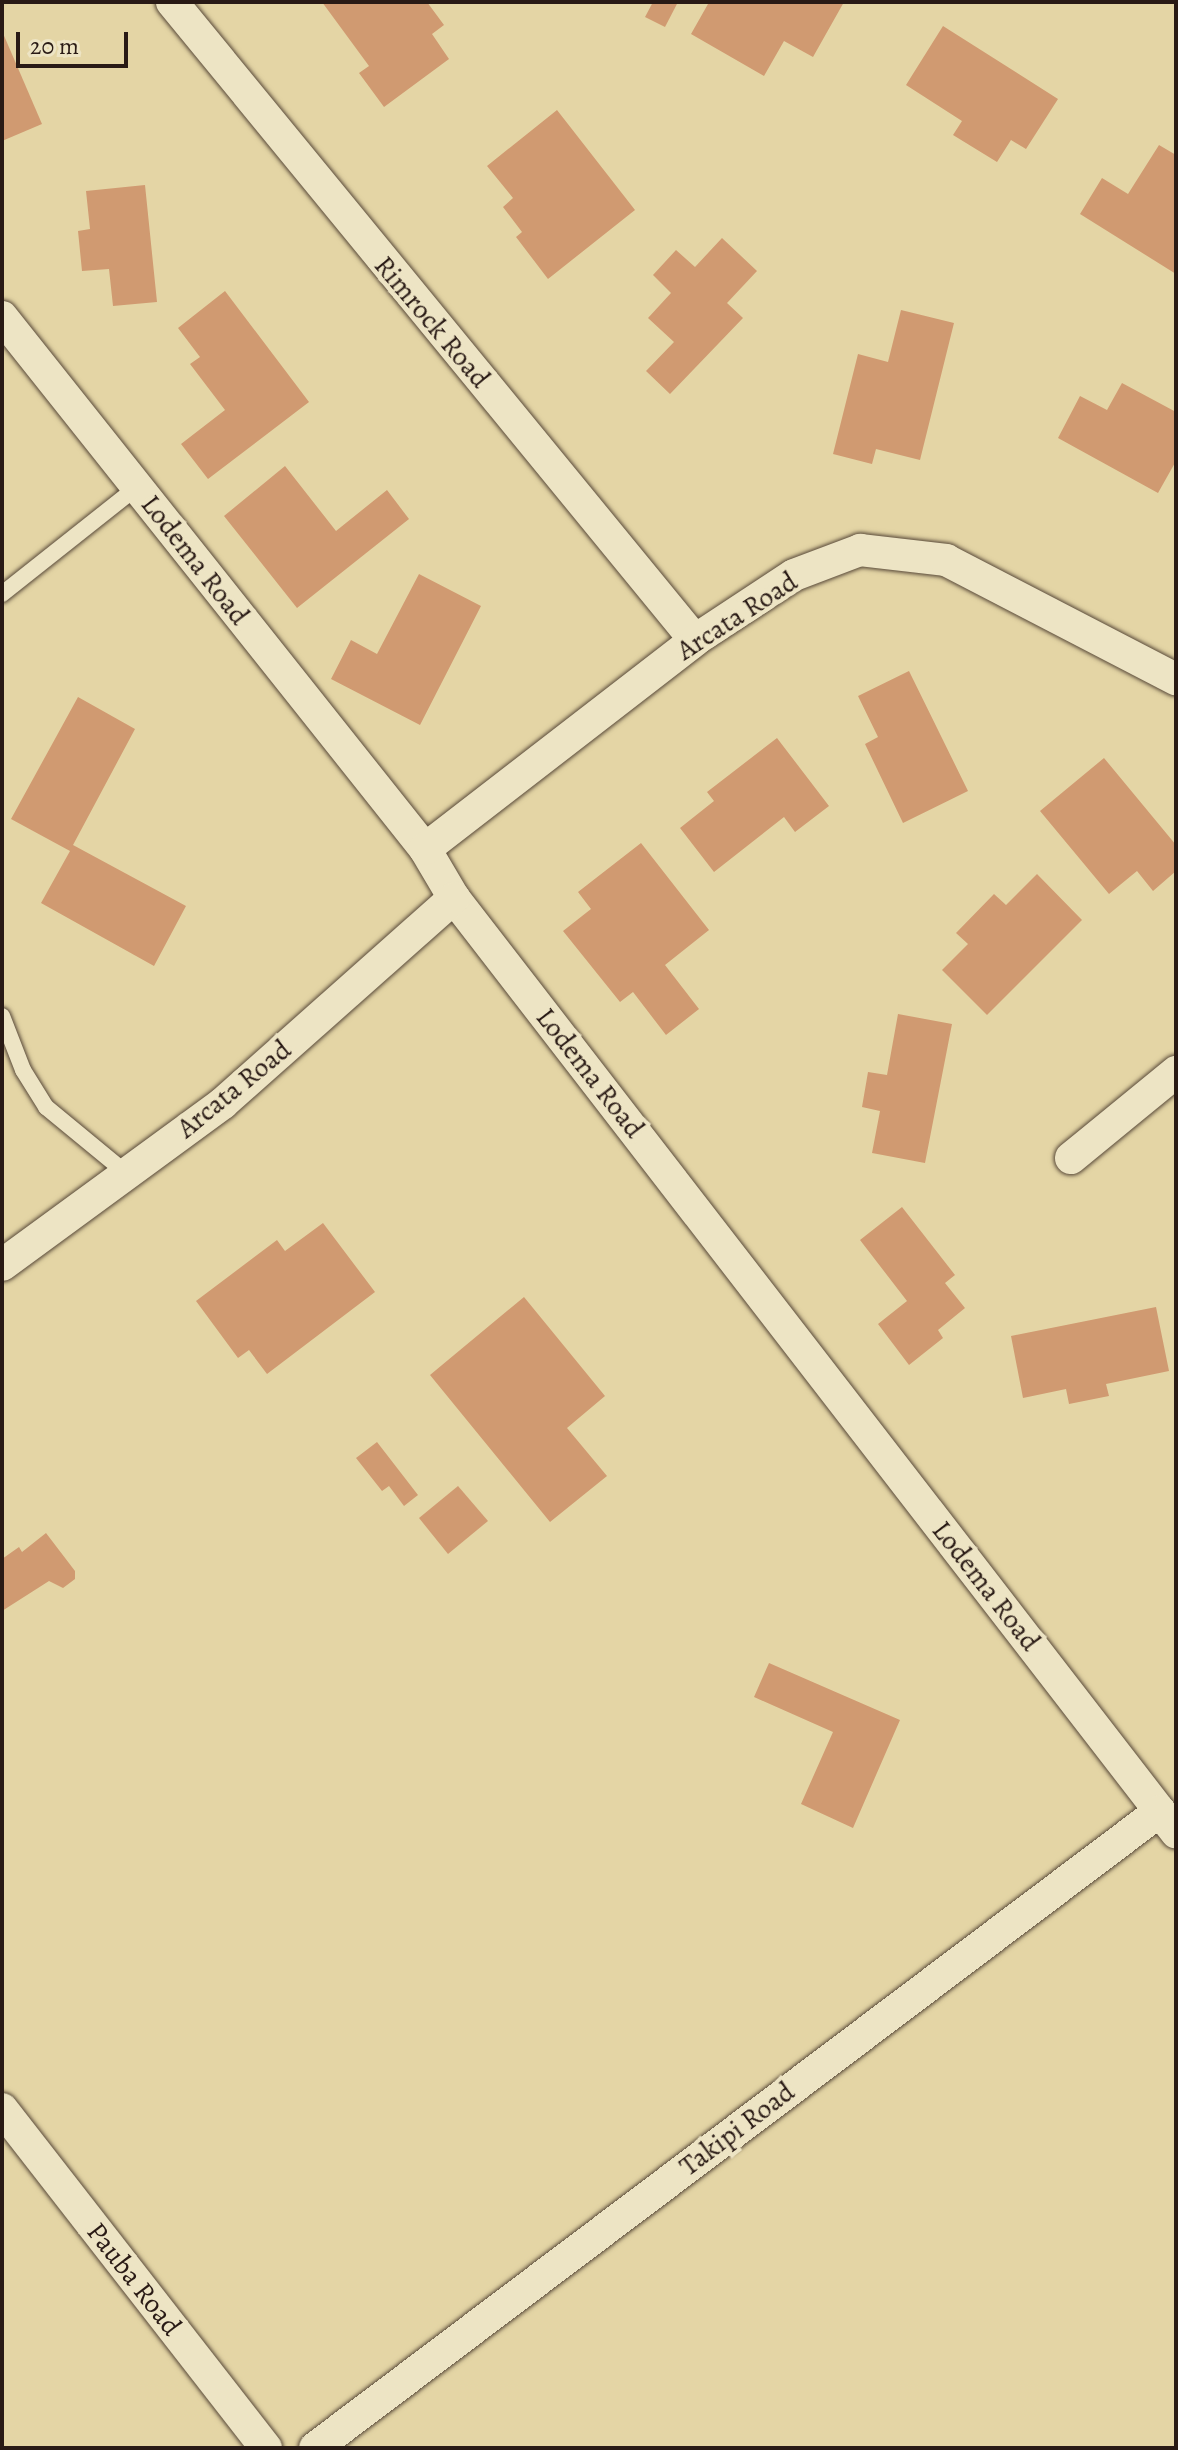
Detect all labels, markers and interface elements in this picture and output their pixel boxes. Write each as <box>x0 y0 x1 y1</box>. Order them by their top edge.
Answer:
scale bar <box>20 16 132 66</box>
text: 20 m <box>30 30 79 62</box>
street label: Rimrock Road <box>367 249 497 395</box>
street label: Lodema Road <box>134 488 256 632</box>
street label: Arcata Road <box>670 565 804 667</box>
street label: Lodema Road <box>529 1001 651 1145</box>
street label: Arcata Road <box>170 1033 298 1145</box>
street label: Lodema Road <box>925 1514 1047 1658</box>
street label: Takipi Road <box>673 2075 801 2183</box>
street label: Pauba Road <box>79 2216 189 2342</box>

